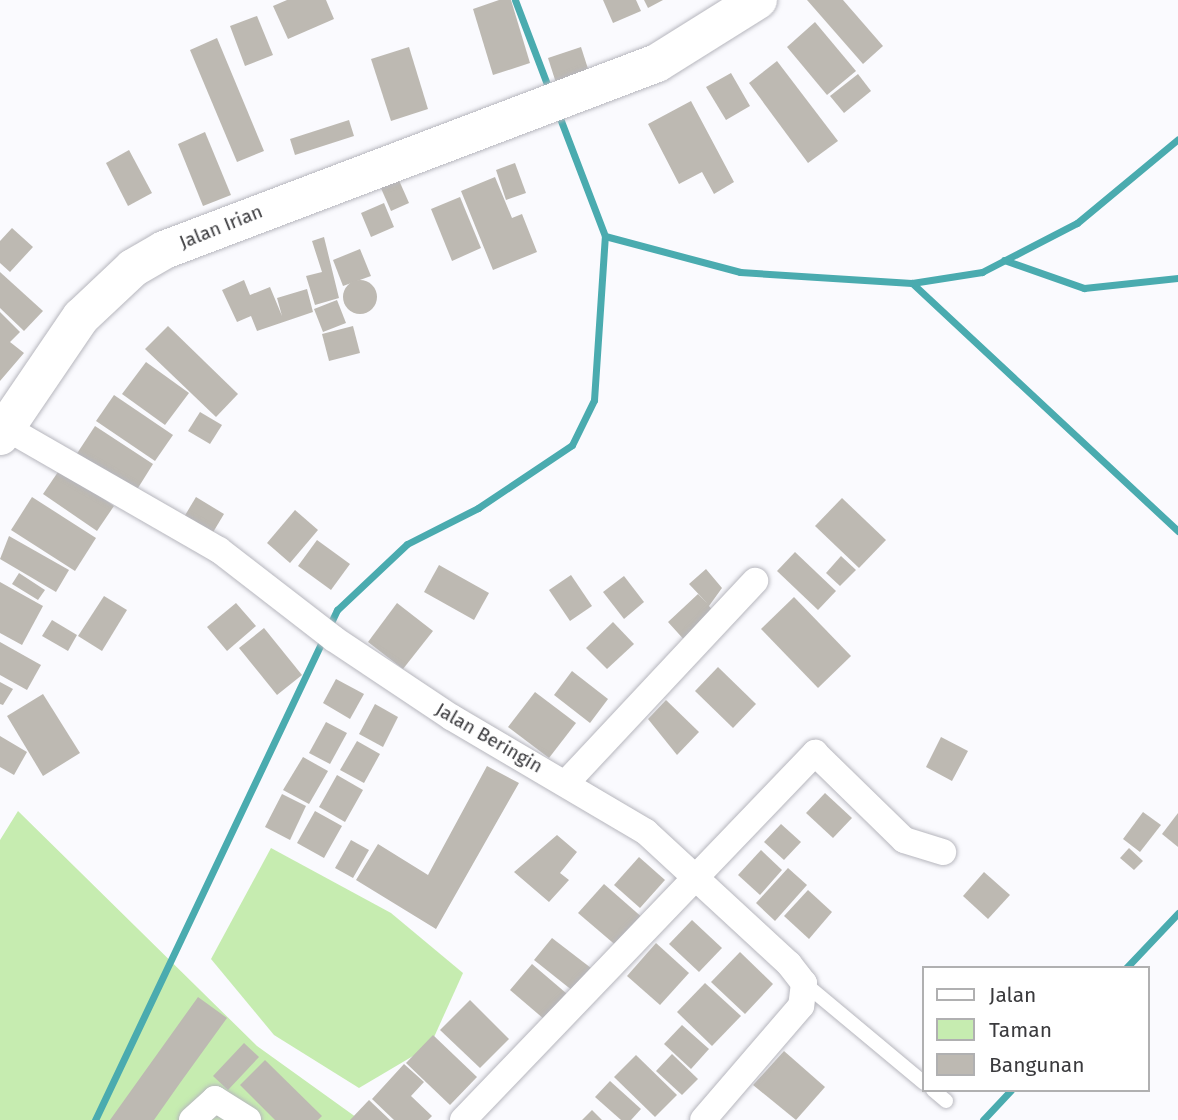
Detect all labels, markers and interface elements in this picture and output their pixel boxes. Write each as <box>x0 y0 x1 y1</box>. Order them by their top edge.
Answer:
street label: Jalan Irian <box>176 200 266 254</box>
street label: Jalan Beringin <box>431 698 547 778</box>
legend <box>922 966 1150 1092</box>
text: Jalan <box>989 982 1036 1008</box>
text: Taman <box>989 1017 1052 1043</box>
text: Bangunan <box>989 1052 1084 1078</box>

